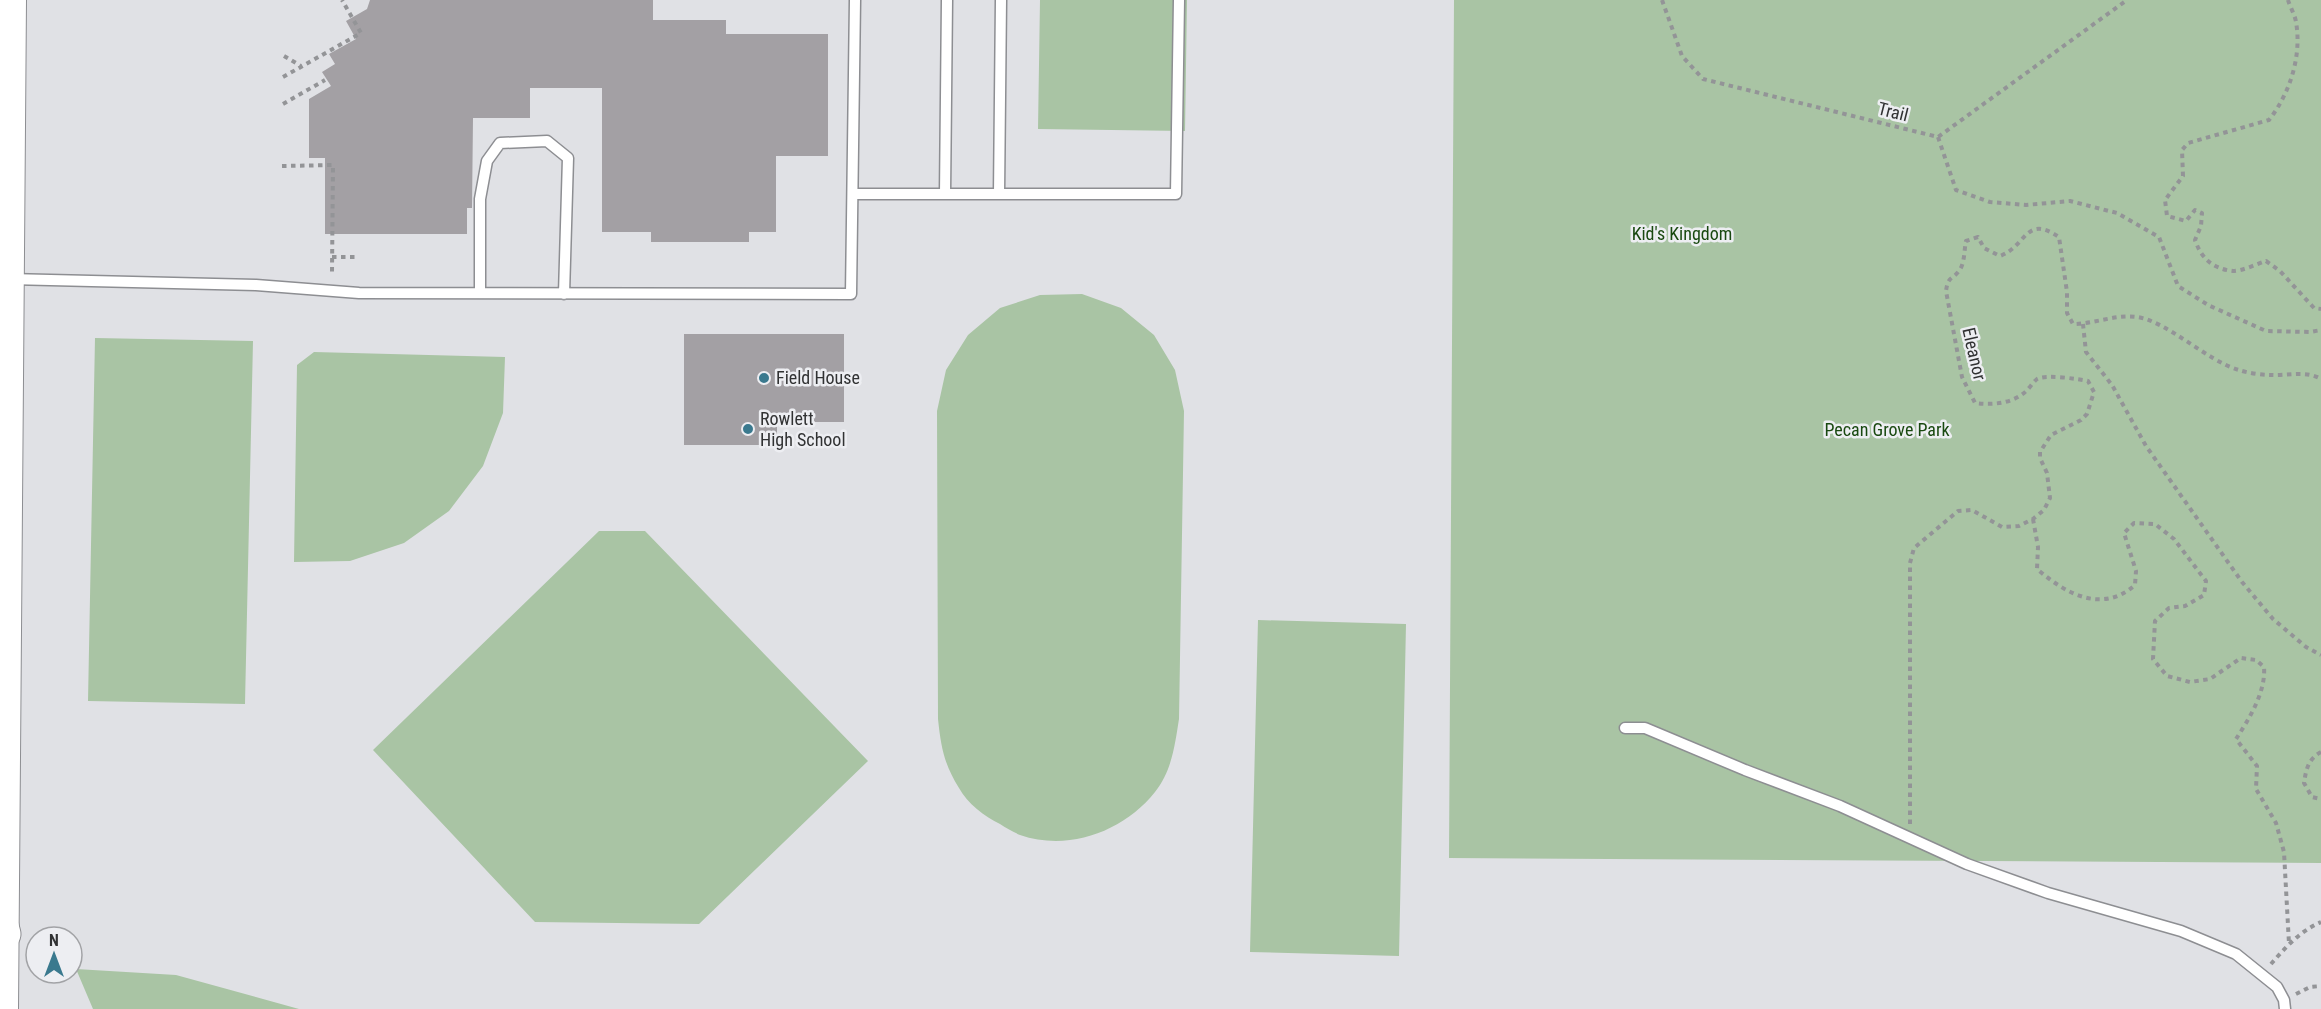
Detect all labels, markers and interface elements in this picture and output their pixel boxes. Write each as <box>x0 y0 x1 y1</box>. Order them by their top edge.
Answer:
street label: Trail <box>1876 98 1911 125</box>
park label: Kid's Kingdom <box>1632 223 1732 244</box>
street label: Eleanor <box>1958 326 1991 383</box>
place label: Field House <box>776 367 860 388</box>
marker: Field House <box>757 371 771 385</box>
place label: Rowlett High School <box>760 408 846 450</box>
park label: Pecan Grove Park <box>1824 419 1950 440</box>
marker: Rowlett High School <box>741 422 755 436</box>
north arrow <box>24 925 84 985</box>
text: N <box>49 931 59 950</box>

